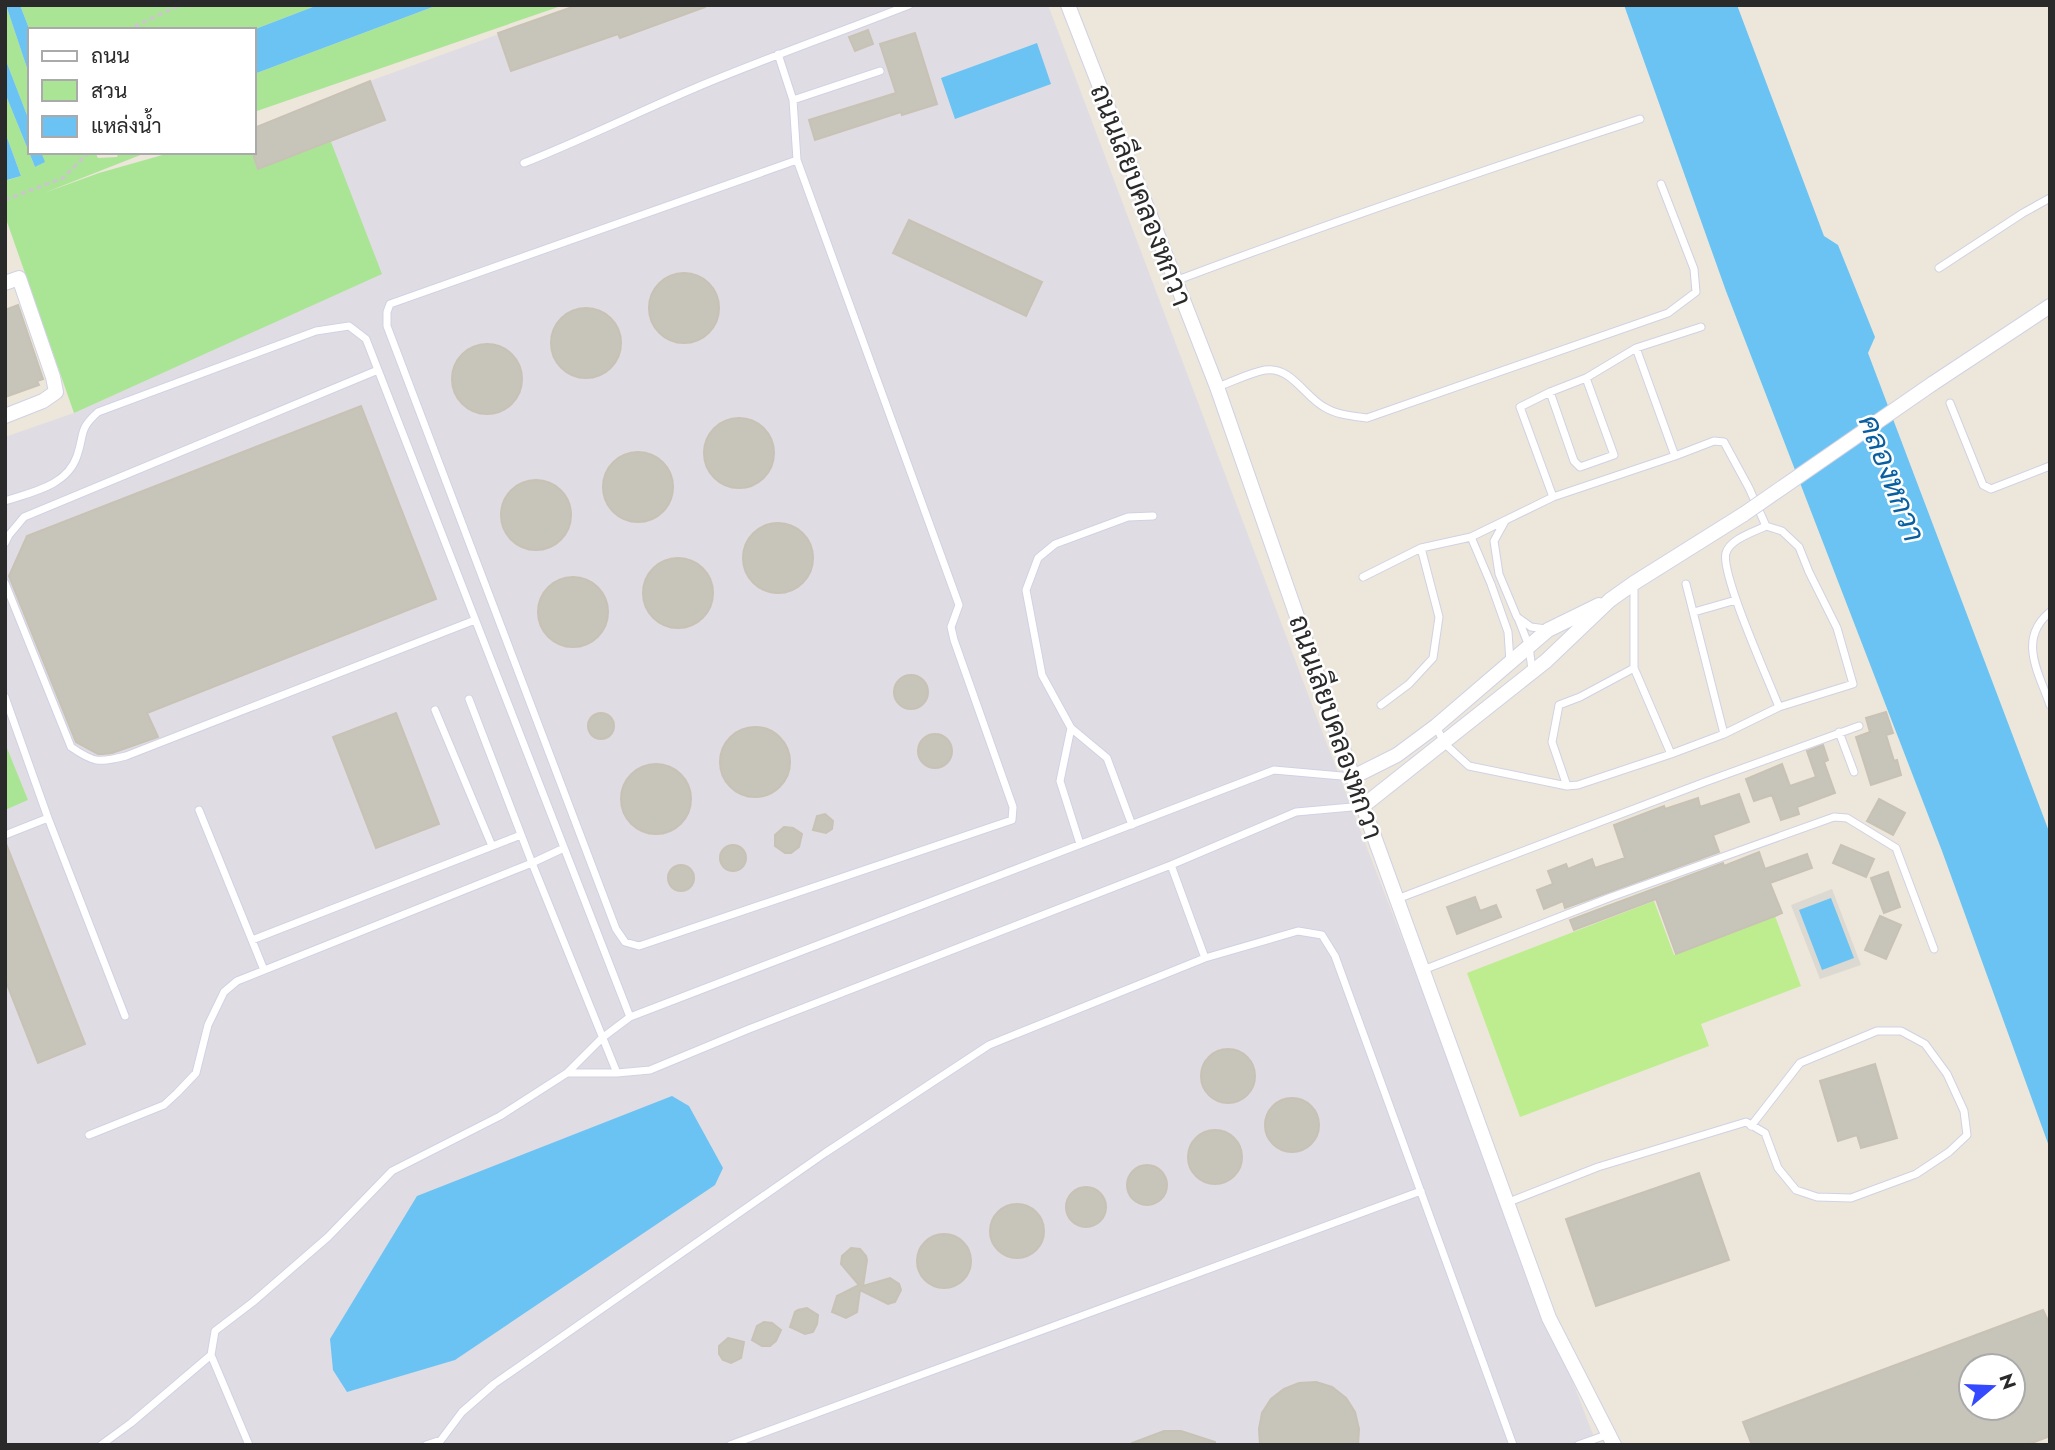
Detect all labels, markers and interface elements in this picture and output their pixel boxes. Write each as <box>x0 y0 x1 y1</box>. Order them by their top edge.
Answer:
legend <box>28 28 256 154</box>
text: ถนน <box>91 41 130 71</box>
text: สวน <box>91 76 127 106</box>
street label: ถนนเลียบคลองหกวา <box>1080 78 1202 312</box>
text: แหล่งน้ำ <box>91 108 162 141</box>
water label: คลองหกวา <box>1848 408 1936 548</box>
street label: ถนนเลียบคลองหกวา <box>1278 609 1394 845</box>
north arrow <box>1957 1352 2027 1422</box>
text: N <box>1992 1370 2023 1393</box>

